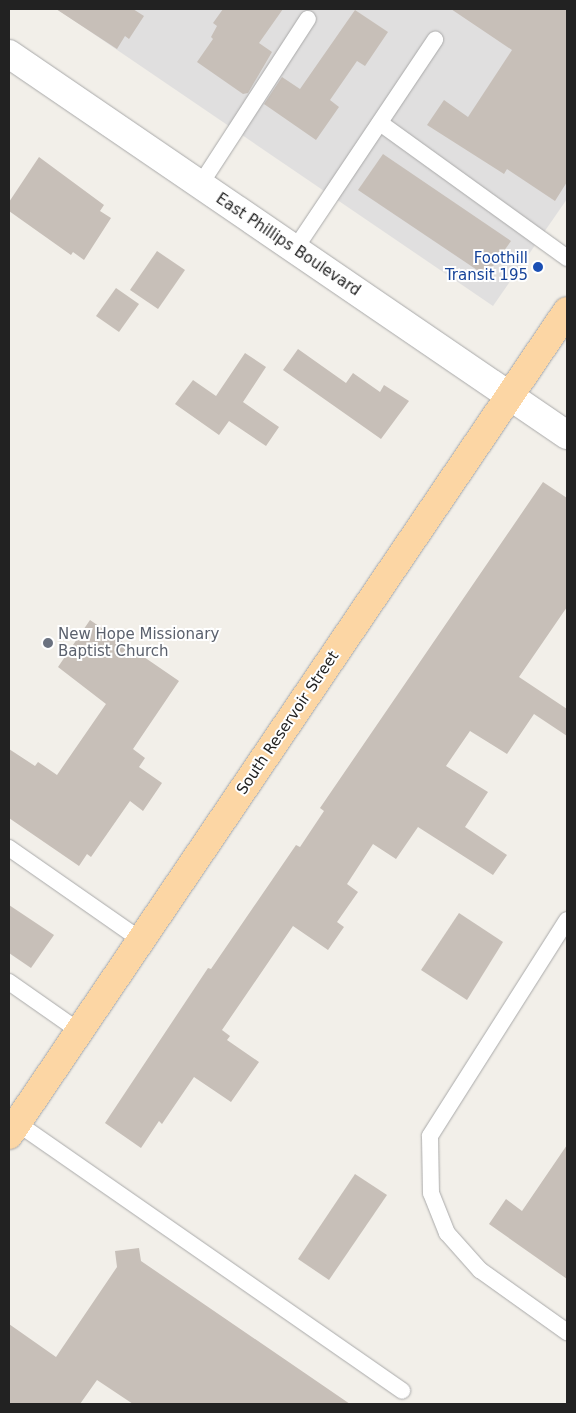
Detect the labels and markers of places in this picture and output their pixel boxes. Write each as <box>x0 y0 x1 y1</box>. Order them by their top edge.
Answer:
place label: Foothill Transit 195 <box>445 249 528 284</box>
marker: Foothill Transit 195 <box>532 261 544 273</box>
place label: New Hope Missionary Baptist Church <box>58 625 219 660</box>
marker: New Hope Missionary Baptist Church <box>42 637 54 649</box>

